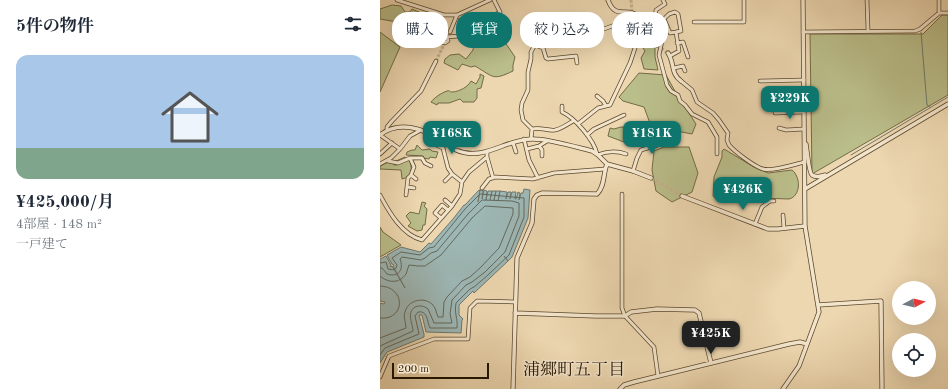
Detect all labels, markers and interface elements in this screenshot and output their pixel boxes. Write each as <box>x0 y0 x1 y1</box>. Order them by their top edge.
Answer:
chip: 購入 <box>392 12 448 48</box>
chip: 賃貸 <box>456 12 512 48</box>
chip: 絞り込み <box>520 12 604 48</box>
chip: 新着 <box>612 12 668 48</box>
icon: filters <box>342 13 364 35</box>
text: 5件の物件 <box>16 18 94 35</box>
icon: home <box>154 81 226 153</box>
pin: ¥229K <box>762 86 818 120</box>
text: ¥229K <box>770 92 810 105</box>
pin: ¥168K <box>424 121 480 155</box>
pin: ¥181K <box>624 121 680 155</box>
text: ¥168K <box>432 127 472 140</box>
text: ¥181K <box>632 127 672 140</box>
pin: ¥426K <box>715 177 771 211</box>
text: ¥426K <box>723 183 763 196</box>
text: ¥425,000/月 <box>16 194 114 211</box>
text: 4部屋 · 148 m² <box>16 218 102 231</box>
text: 一戸建て <box>16 238 68 251</box>
north arrow <box>892 281 936 325</box>
map controls <box>892 281 936 377</box>
pin: ¥425K <box>683 321 739 355</box>
text: ¥425K <box>691 327 731 340</box>
button: locate <box>892 333 936 377</box>
district label: 浦郷町五丁目 <box>523 360 625 379</box>
scale bar <box>392 361 489 380</box>
text: 200 m <box>398 364 429 375</box>

